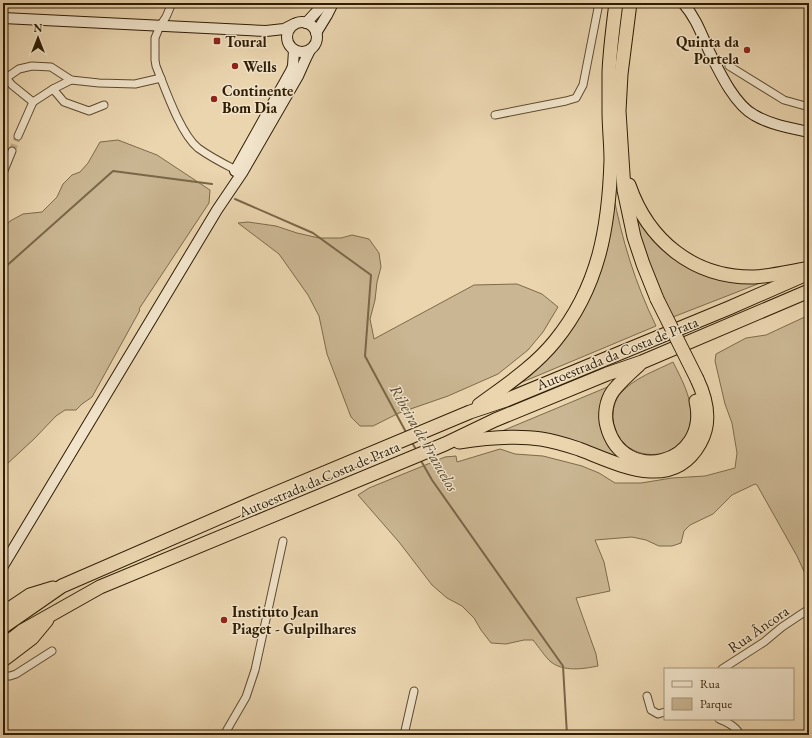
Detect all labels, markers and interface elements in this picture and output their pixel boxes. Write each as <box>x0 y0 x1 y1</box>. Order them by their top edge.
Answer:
north arrow <box>18 18 58 58</box>
text: N <box>34 21 43 35</box>
place label: Toural <box>225 32 268 51</box>
place label: Quinta da Portela <box>676 32 739 68</box>
marker: Toural <box>212 36 222 46</box>
marker: Quinta da Portela <box>742 45 752 55</box>
place label: Wells <box>243 57 277 76</box>
marker: Wells <box>230 61 240 71</box>
place label: Continente Bom Dia <box>222 81 293 117</box>
marker: Continente Bom Dia <box>209 94 219 104</box>
street label: Autoestrada da Costa de Prata <box>532 312 701 395</box>
water label: Ribeira de Francelos <box>385 381 463 496</box>
street label: Autoestrada da Costa de Prata <box>235 436 402 522</box>
street label: Rua Âncora <box>724 601 792 657</box>
place label: Instituto Jean Piaget - Gulpilhares <box>232 602 356 638</box>
marker: Instituto Jean Piaget - Gulpilhares <box>219 615 229 625</box>
legend <box>664 668 794 720</box>
text: Rua <box>700 676 720 692</box>
text: Parque <box>700 696 732 712</box>

